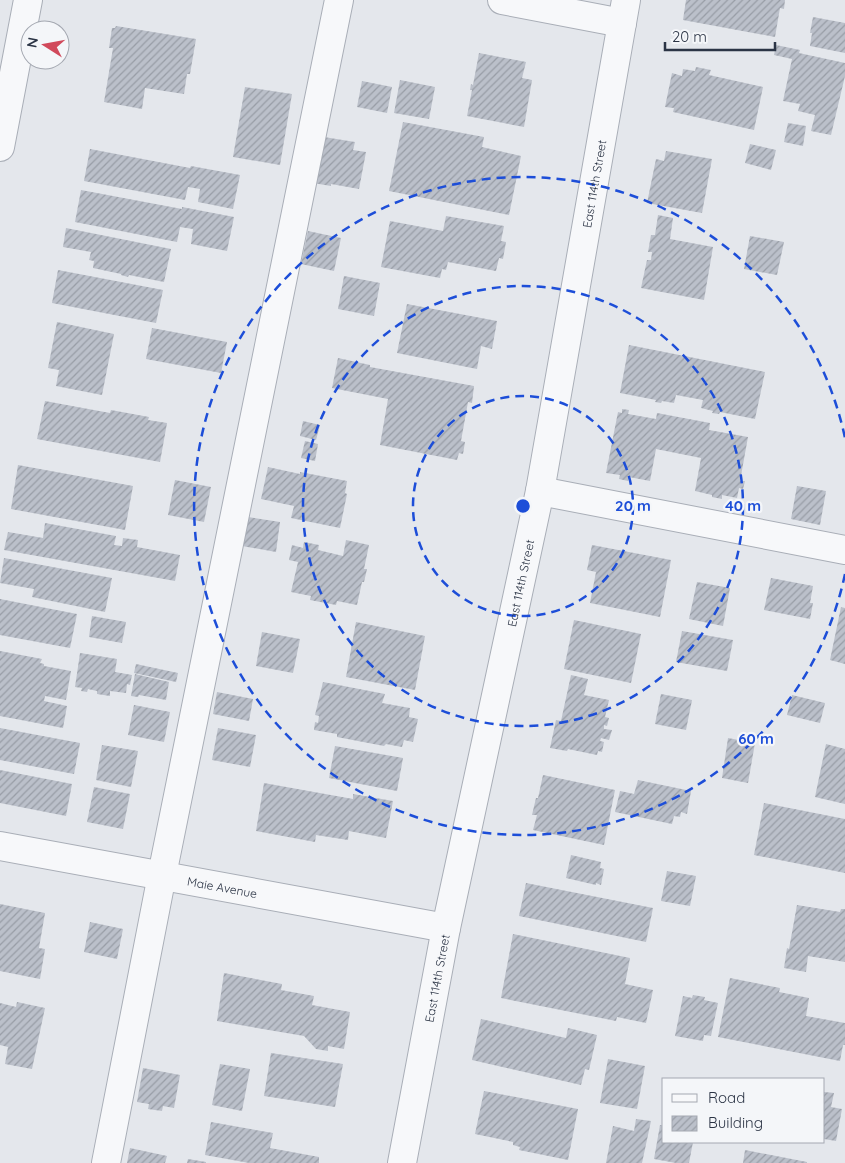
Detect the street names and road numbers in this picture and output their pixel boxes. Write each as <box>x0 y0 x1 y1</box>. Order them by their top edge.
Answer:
street label: East 114th Street <box>579 139 609 229</box>
street label: East 114th Street <box>504 538 537 628</box>
street label: Maie Avenue <box>186 873 259 901</box>
street label: East 114th Street <box>421 933 452 1023</box>

